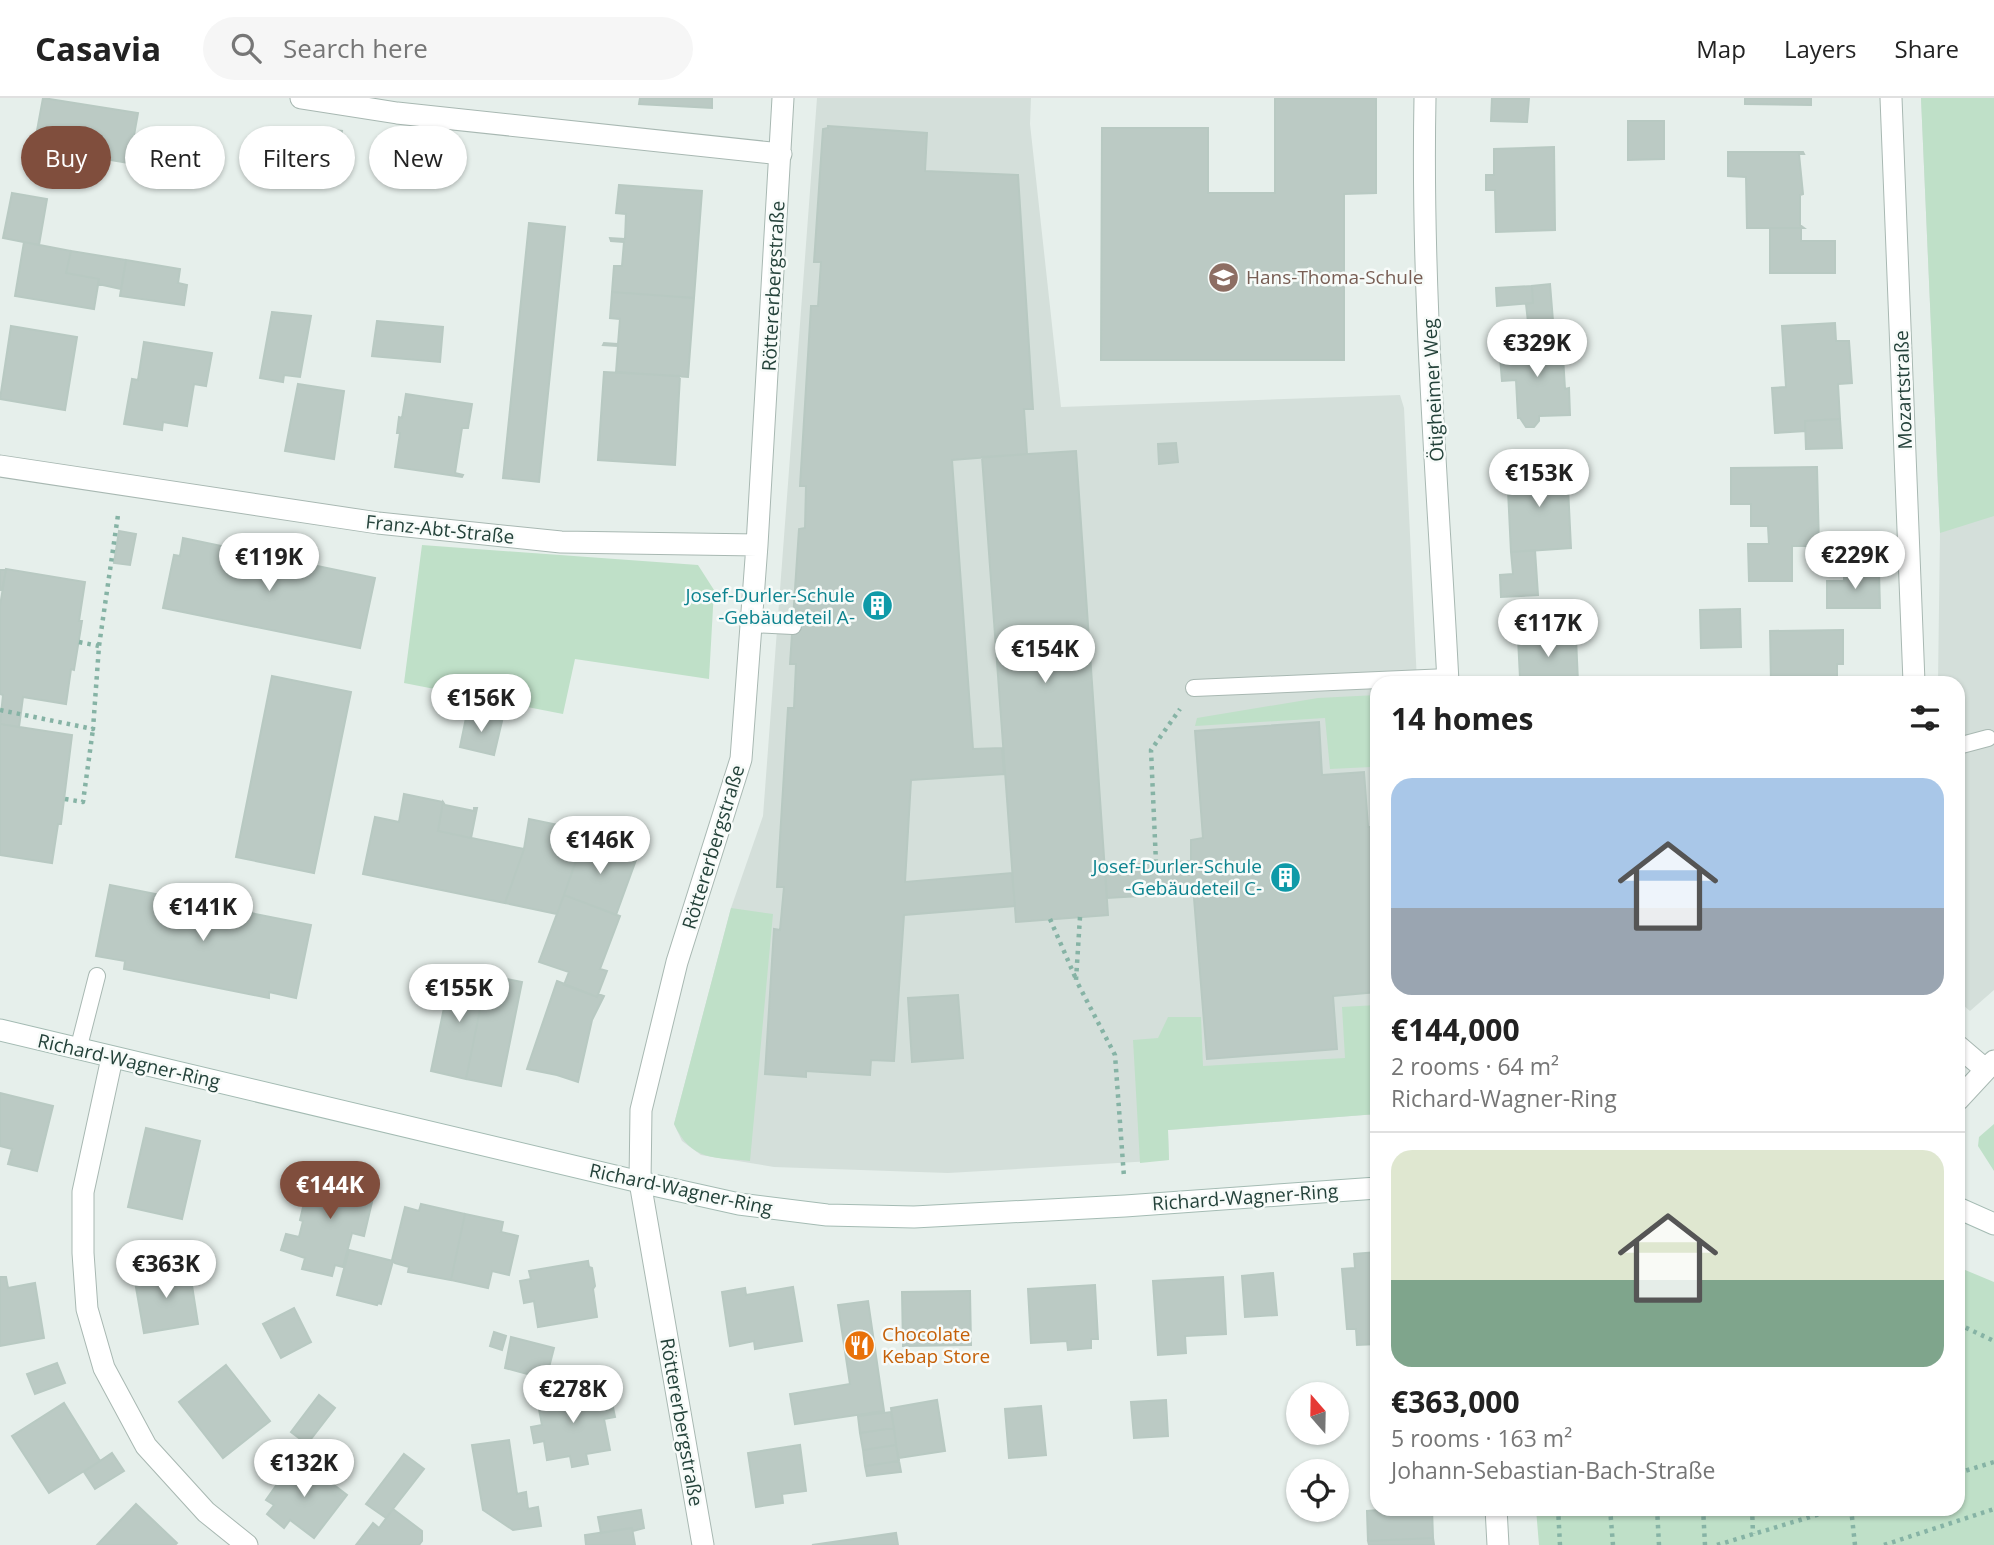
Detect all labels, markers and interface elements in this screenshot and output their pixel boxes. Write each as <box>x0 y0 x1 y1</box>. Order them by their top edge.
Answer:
search box <box>203 17 693 80</box>
text: Casavia <box>35 26 161 71</box>
icon: search <box>227 29 265 67</box>
text: Search here <box>283 30 428 66</box>
text: Map <box>1696 32 1746 65</box>
text: Layers <box>1784 32 1857 65</box>
text: Share <box>1895 32 1959 65</box>
chip: Buy <box>21 126 111 189</box>
chip: Rent <box>125 126 225 189</box>
chip: Filters <box>239 126 355 189</box>
chip: New <box>369 126 467 189</box>
street label: Röttererbergstraße <box>756 200 790 372</box>
school or university icon: Hans-Thoma-Schule <box>1206 260 1240 294</box>
place label: Hans-Thoma-Schule <box>1246 264 1424 290</box>
street label: Ötigheimer Weg <box>1416 318 1450 462</box>
pin: €329K <box>1488 320 1586 379</box>
text: €329K <box>1503 326 1571 358</box>
street label: Mozartstraße <box>1888 330 1918 450</box>
pin: €153K <box>1490 450 1588 509</box>
text: €153K <box>1505 456 1573 488</box>
street label: Franz-Abt-Straße <box>364 508 516 550</box>
pin: €229K <box>1806 532 1904 591</box>
pin: €119K <box>220 533 318 593</box>
text: €229K <box>1821 538 1889 570</box>
text: €119K <box>235 540 303 572</box>
place label: Josef-Durler-Schule -Gebäudeteil A- <box>683 582 855 630</box>
building icon: Josef-Durler-Schule -Gebäudeteil A- <box>861 589 895 623</box>
pin: €117K <box>1499 600 1597 659</box>
text: €117K <box>1514 606 1582 638</box>
pin: €154K <box>996 626 1094 685</box>
text: €154K <box>1011 632 1079 664</box>
pin: €156K <box>432 674 530 734</box>
text: €156K <box>447 681 515 713</box>
text: 14 homes <box>1391 698 1534 739</box>
icon: filters <box>1906 699 1944 737</box>
street label: Röttererbergstraße <box>676 762 750 932</box>
pin: €146K <box>551 816 649 876</box>
text: €146K <box>566 823 634 855</box>
icon: home <box>1605 823 1731 949</box>
place label: Josef-Durler-Schule -Gebäudeteil C- <box>1090 853 1262 901</box>
building icon: Josef-Durler-Schule -Gebäudeteil C- <box>1268 860 1302 894</box>
pin: €141K <box>154 884 252 943</box>
text: €141K <box>169 890 237 922</box>
pin: €155K <box>410 964 508 1024</box>
text: €155K <box>425 971 493 1003</box>
text: €144,000 <box>1391 1009 1520 1050</box>
street label: Richard-Wagner-Ring <box>35 1027 223 1095</box>
text: 2 rooms · 64 m² <box>1391 1050 1559 1082</box>
text: Richard-Wagner-Ring <box>1391 1082 1617 1114</box>
street label: Richard-Wagner-Ring <box>587 1157 775 1221</box>
pin: €144K <box>281 1162 379 1221</box>
text: €144K <box>296 1168 364 1200</box>
street label: Richard-Wagner-Ring <box>1151 1178 1339 1216</box>
icon: home <box>1605 1195 1731 1321</box>
pin: €363K <box>117 1240 215 1300</box>
text: €363K <box>132 1247 200 1279</box>
place label: Chocolate Kebap Store <box>882 1321 990 1369</box>
restaurant icon: Chocolate Kebap Store <box>842 1328 876 1362</box>
street label: Röttererbergstraße <box>654 1336 710 1508</box>
pin: €278K <box>524 1366 622 1425</box>
text: €278K <box>539 1372 607 1404</box>
text: €363,000 <box>1391 1381 1520 1422</box>
north arrow <box>1286 1382 1349 1446</box>
map controls <box>1286 1382 1349 1522</box>
text: 5 rooms · 163 m² <box>1391 1422 1572 1454</box>
pin: €132K <box>255 1440 353 1499</box>
text: €132K <box>270 1446 338 1478</box>
text: Johann-Sebastian-Bach-Straße <box>1391 1454 1716 1486</box>
button: locate <box>1286 1459 1349 1522</box>

